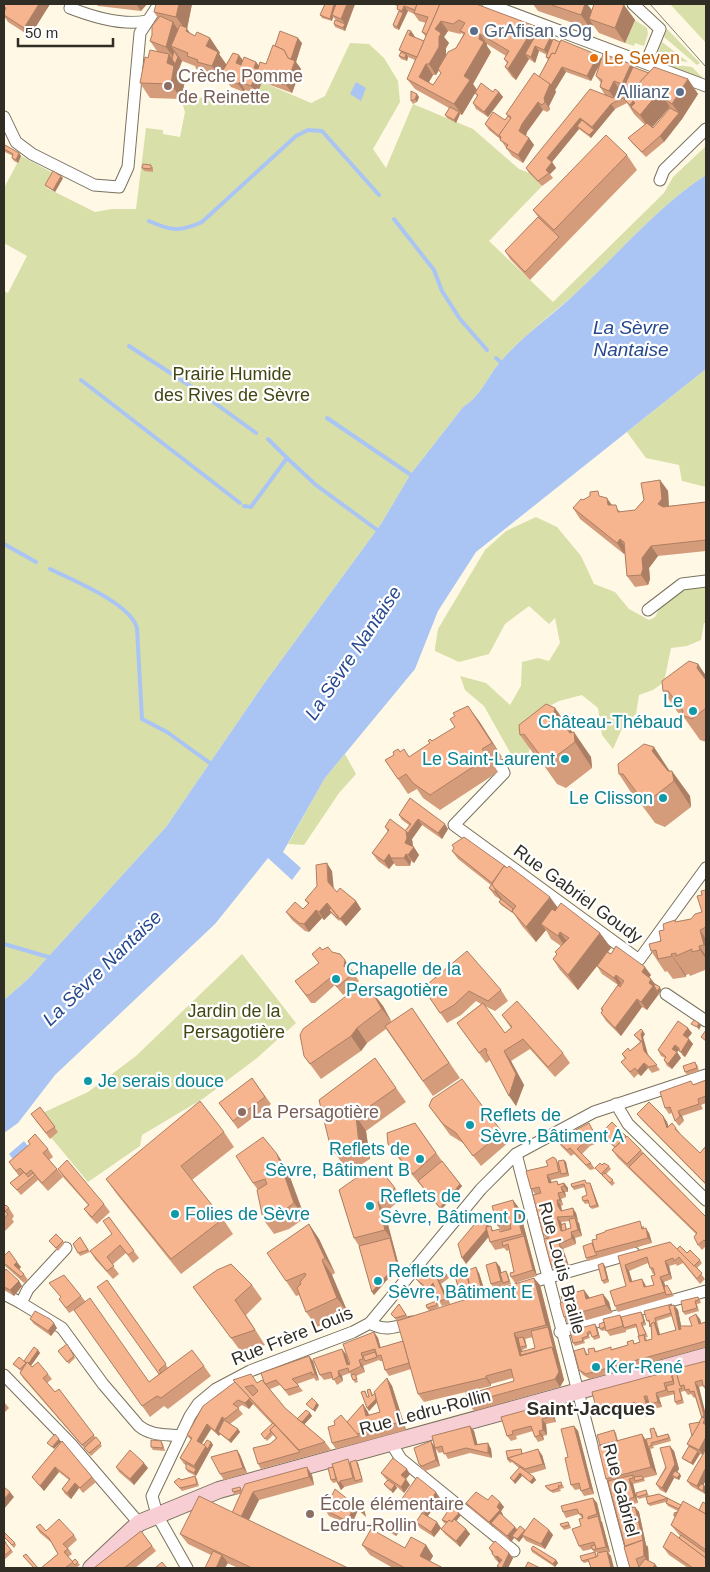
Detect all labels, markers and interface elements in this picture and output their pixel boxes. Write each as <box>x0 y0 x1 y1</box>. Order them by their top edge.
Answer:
scale bar <box>18 15 112 47</box>
place label: GrAfisan sOg <box>484 21 592 41</box>
text: 50 m <box>25 24 58 41</box>
marker: GrAfisan sOg <box>468 25 480 37</box>
place label: Le Seven <box>604 48 680 68</box>
marker: Le Seven <box>588 52 600 64</box>
place label: Crèche Pomme de Reinette <box>178 66 303 107</box>
marker: Crèche Pomme de Reinette <box>162 80 174 92</box>
place label: Allianz <box>617 82 670 102</box>
marker: Allianz <box>674 86 686 98</box>
water label: La Sèvre Nantaise <box>593 317 669 360</box>
park label: Prairie Humide des Rives de Sèvre <box>154 364 310 405</box>
water label: La Sèvre Nantaise <box>301 582 405 724</box>
place label: Le Château-Thébaud <box>538 691 683 732</box>
marker: Le Château-Thébaud <box>687 705 699 717</box>
place label: Le Saint-Laurent <box>422 749 555 769</box>
marker: Le Saint-Laurent <box>559 753 571 765</box>
place label: Le Clisson <box>569 788 653 808</box>
marker: Le Clisson <box>657 792 669 804</box>
street label: Rue Gabriel Goudy <box>510 841 646 947</box>
water label: La Sèvre Nantaise <box>38 906 166 1030</box>
place label: Chapelle de la Persagotière <box>346 959 462 1000</box>
marker: Chapelle de la Persagotière <box>330 973 342 985</box>
park label: Jardin de la Persagotière <box>183 1001 285 1042</box>
place label: Je serais douce <box>98 1071 224 1091</box>
marker: Je serais douce <box>82 1075 94 1087</box>
place label: La Persagotière <box>252 1102 379 1122</box>
place label: Reflets de Sèvre, Bâtiment A <box>480 1105 624 1146</box>
marker: La Persagotière <box>236 1106 248 1118</box>
marker: Reflets de Sèvre, Bâtiment A <box>464 1119 476 1131</box>
place label: Reflets de Sèvre, Bâtiment B <box>265 1139 410 1180</box>
marker: Reflets de Sèvre, Bâtiment B <box>414 1153 426 1165</box>
place label: Reflets de Sèvre, Bâtiment D <box>380 1186 526 1227</box>
marker: Reflets de Sèvre, Bâtiment D <box>364 1200 376 1212</box>
street label: Rue Louis Braille <box>535 1200 589 1336</box>
place label: Folies de Sèvre <box>185 1204 310 1224</box>
marker: Folies de Sèvre <box>169 1208 181 1220</box>
place label: Reflets de Sèvre, Bâtiment E <box>388 1261 533 1302</box>
marker: Reflets de Sèvre, Bâtiment E <box>372 1275 384 1287</box>
street label: Rue Frère Louis <box>228 1303 356 1369</box>
place label: Ker-René <box>606 1357 683 1377</box>
marker: Ker-René <box>590 1361 602 1373</box>
street label: Rue Ledru-Rollin <box>357 1385 493 1439</box>
district label: Saint-Jacques <box>527 1398 655 1419</box>
street label: Rue Gabriel <box>599 1441 643 1539</box>
place label: École élémentaire Ledru-Rollin <box>320 1494 464 1535</box>
marker: École élémentaire Ledru-Rollin <box>304 1508 316 1520</box>

